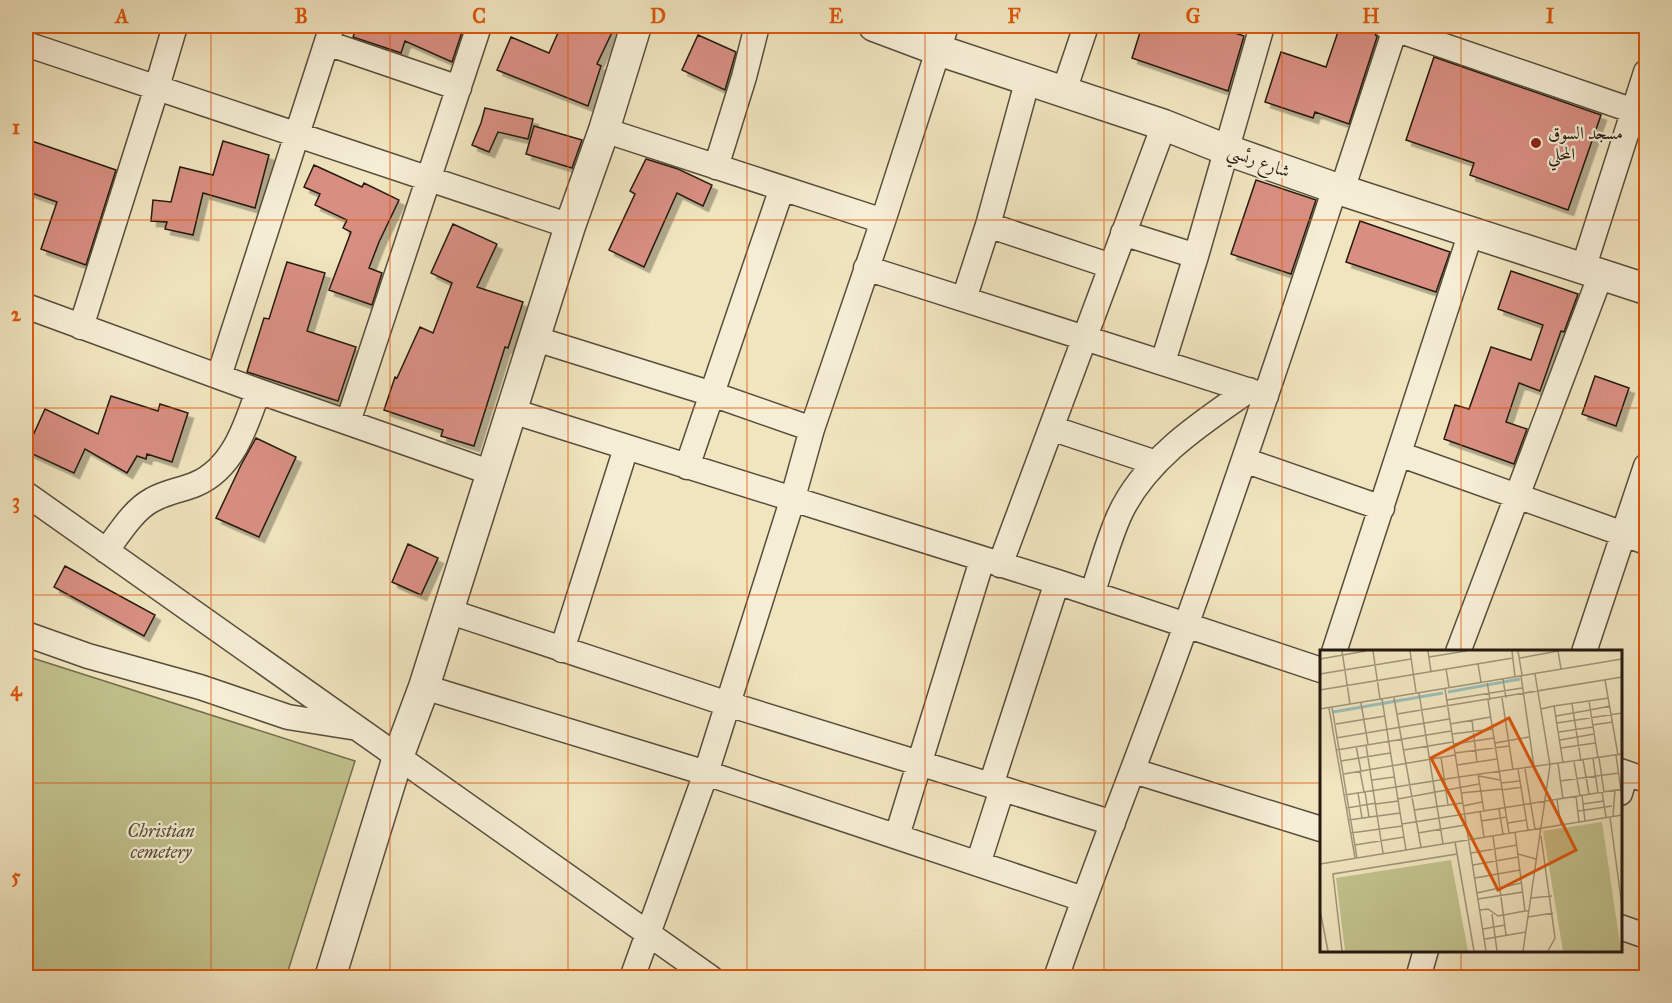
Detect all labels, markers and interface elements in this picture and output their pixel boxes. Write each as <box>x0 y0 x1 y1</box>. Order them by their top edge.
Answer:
text: A <box>113 4 129 28</box>
text: B <box>294 4 308 28</box>
text: C <box>472 4 486 28</box>
text: D <box>650 4 666 28</box>
text: E <box>829 4 844 28</box>
text: F <box>1007 4 1021 28</box>
text: G <box>1186 4 1201 28</box>
text: H <box>1362 4 1380 28</box>
text: I <box>1546 4 1555 28</box>
text: 1 <box>12 115 20 139</box>
place label: مسجد السوق المحلي <box>1548 122 1623 171</box>
marker: مسجد السوق المحلي <box>1529 136 1543 150</box>
street label: شارع رئسي <box>1223 140 1293 188</box>
text: 2 <box>11 302 22 326</box>
text: 3 <box>12 489 20 514</box>
inset map <box>1320 650 1621 952</box>
text: 4 <box>10 677 22 702</box>
park label: Christian cemetery <box>127 820 195 863</box>
text: 5 <box>11 864 21 888</box>

